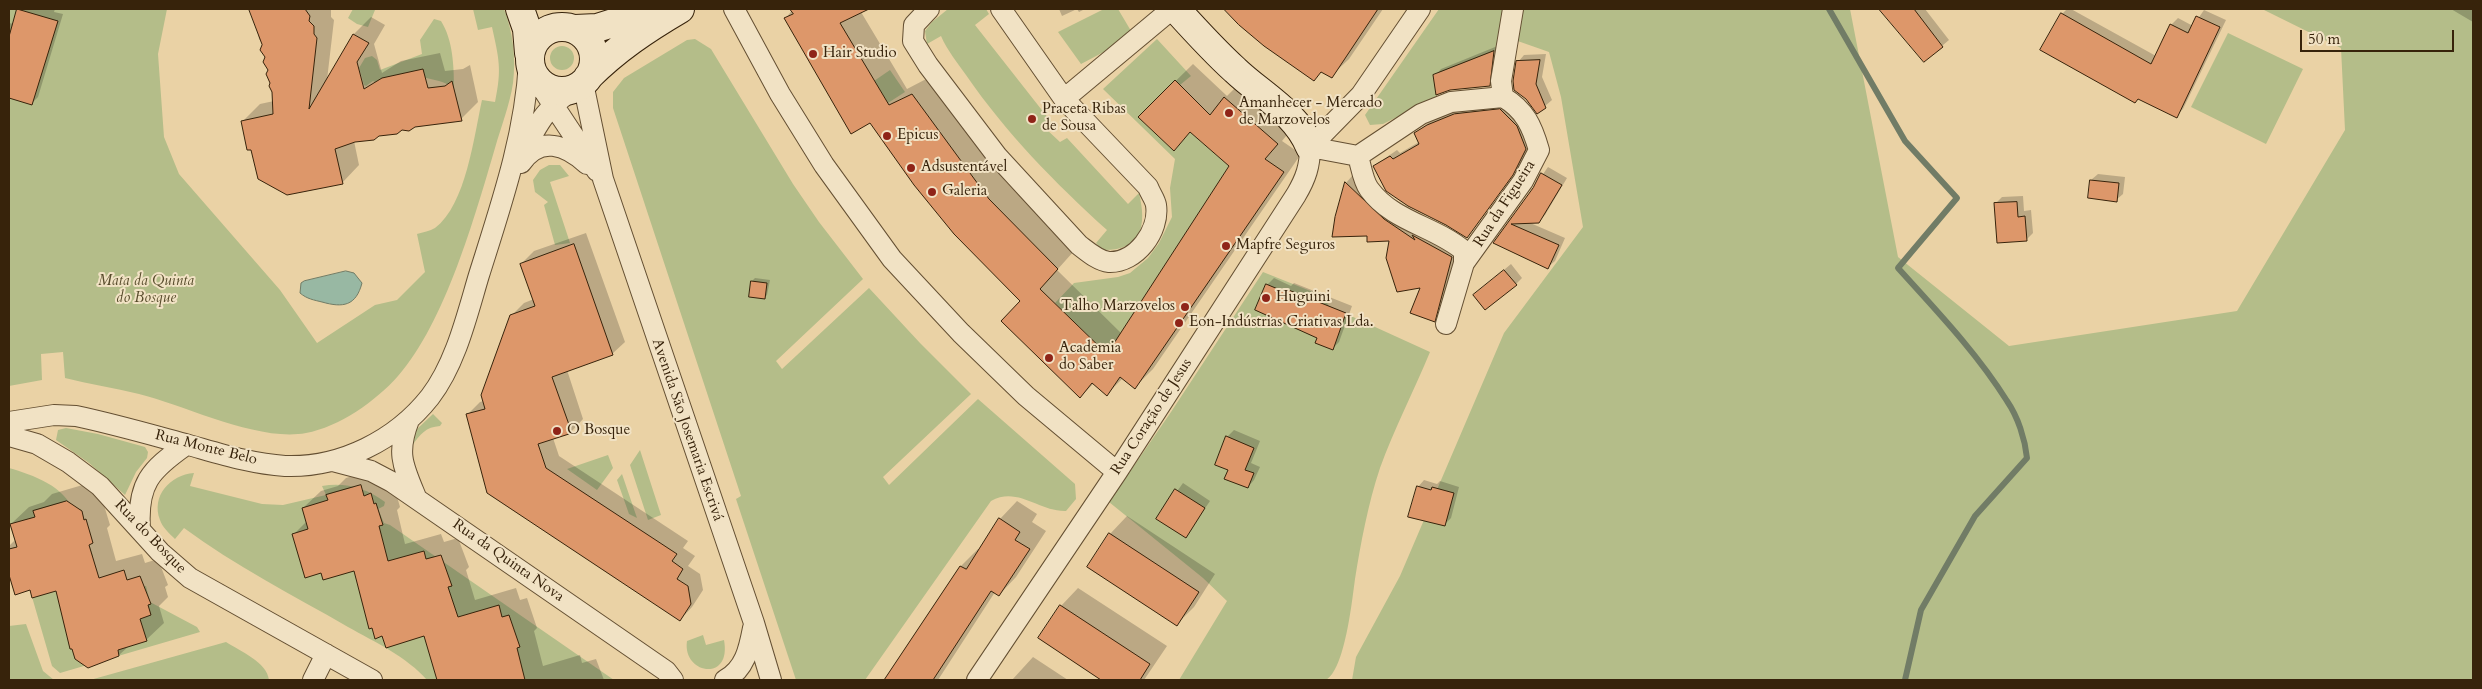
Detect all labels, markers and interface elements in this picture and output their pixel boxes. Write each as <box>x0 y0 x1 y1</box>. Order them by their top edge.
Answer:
scale bar <box>2302 20 2456 52</box>
text: 50 m <box>2308 29 2340 49</box>
place label: Hair Studio <box>823 45 897 63</box>
marker: Hair Studio <box>807 48 819 60</box>
place label: Amanhecer - Mercado de Marzovelos <box>1239 95 1382 130</box>
place label: Praceta Ribas de Sousa <box>1042 101 1126 136</box>
marker: Amanhecer - Mercado de Marzovelos <box>1223 107 1235 119</box>
marker: Praceta Ribas de Sousa <box>1026 113 1038 125</box>
place label: Epicus <box>897 127 939 145</box>
marker: Epicus <box>881 130 893 142</box>
street label: Rua da Figueira <box>1470 157 1540 251</box>
place label: Adsustentável <box>921 159 1007 177</box>
marker: Adsustentável <box>905 162 917 174</box>
place label: Galeria <box>942 183 987 201</box>
marker: Galeria <box>926 186 938 198</box>
place label: Mapfre Seguros <box>1236 237 1335 255</box>
marker: Mapfre Seguros <box>1220 240 1232 252</box>
park label: Mata da Quinta do Bosque <box>98 273 194 308</box>
place label: Huguini <box>1276 289 1330 307</box>
marker: Huguini <box>1260 292 1272 304</box>
place label: Talho Marzovelos <box>1061 298 1175 316</box>
marker: Talho Marzovelos <box>1179 301 1191 313</box>
place label: Eon-Indústrias Criativas Lda. <box>1189 314 1373 332</box>
marker: Eon-Indústrias Criativas Lda. <box>1173 317 1185 329</box>
street label: Avenida São Josemaria Escrivá <box>647 336 727 524</box>
place label: Academia do Saber <box>1059 340 1121 375</box>
marker: Academia do Saber <box>1043 352 1055 364</box>
street label: Rua Coração de Jesus <box>1108 355 1196 479</box>
place label: O Bosque <box>567 422 630 440</box>
marker: O Bosque <box>551 425 563 437</box>
street label: Rua Monte Belo <box>153 427 259 469</box>
street label: Rua do Bosque <box>110 496 190 578</box>
street label: Rua da Quinta Nova <box>449 516 567 606</box>

